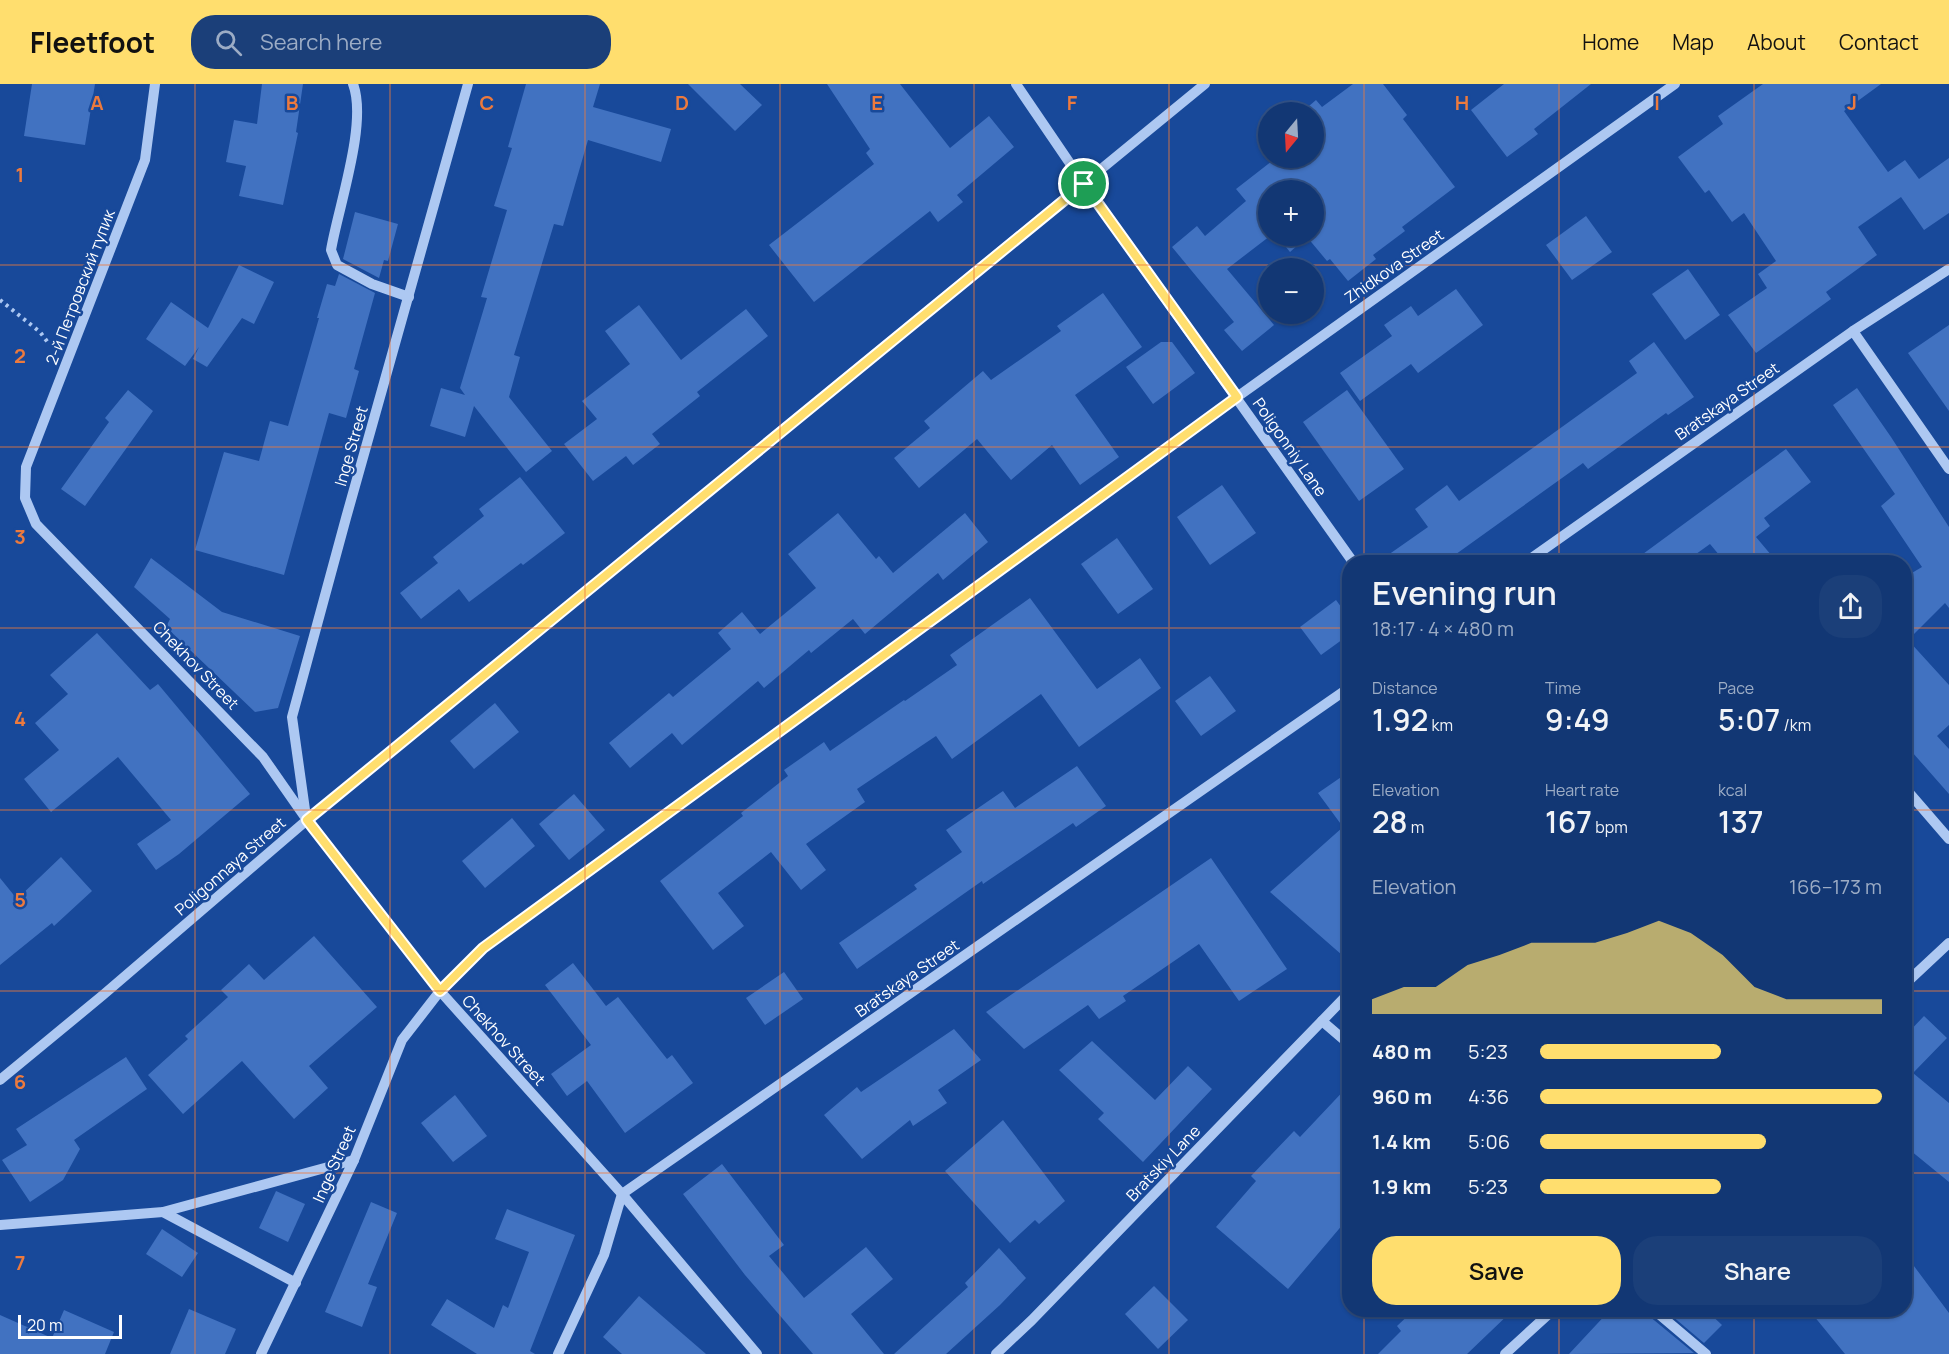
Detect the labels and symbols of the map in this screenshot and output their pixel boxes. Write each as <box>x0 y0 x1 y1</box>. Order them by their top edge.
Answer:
text: A <box>90 89 104 116</box>
text: B <box>286 89 299 116</box>
text: C <box>480 89 494 116</box>
text: D <box>675 89 689 116</box>
text: E <box>871 89 883 116</box>
text: F <box>1067 89 1078 116</box>
text: H <box>1455 89 1469 116</box>
text: I <box>1654 89 1660 116</box>
text: J <box>1847 89 1857 116</box>
north arrow <box>1258 102 1324 168</box>
pin <box>1058 158 1109 209</box>
text: 1 <box>16 161 24 188</box>
street label: 2-й Петровский тупик <box>40 205 120 368</box>
street label: Zhidkova Street <box>1340 224 1448 308</box>
text: 2 <box>14 342 26 369</box>
street label: Bratskaya Street <box>1671 357 1783 445</box>
street label: Poligonniy Lane <box>1248 393 1332 501</box>
street label: Inge Street <box>329 403 373 489</box>
text: 3 <box>14 523 26 550</box>
street label: Chekhov Street <box>148 616 244 714</box>
text: 4 <box>14 705 26 732</box>
street label: Poligonnaya Street <box>170 812 290 920</box>
text: 5 <box>14 886 26 913</box>
street label: Bratskaya Street <box>851 934 963 1022</box>
street label: Chekhov Street <box>457 990 551 1090</box>
text: 6 <box>14 1068 26 1095</box>
street label: Bratskiy Lane <box>1121 1120 1205 1206</box>
street label: Inge Street <box>307 1122 361 1206</box>
text: 7 <box>15 1249 25 1276</box>
scale bar <box>18 1312 122 1340</box>

